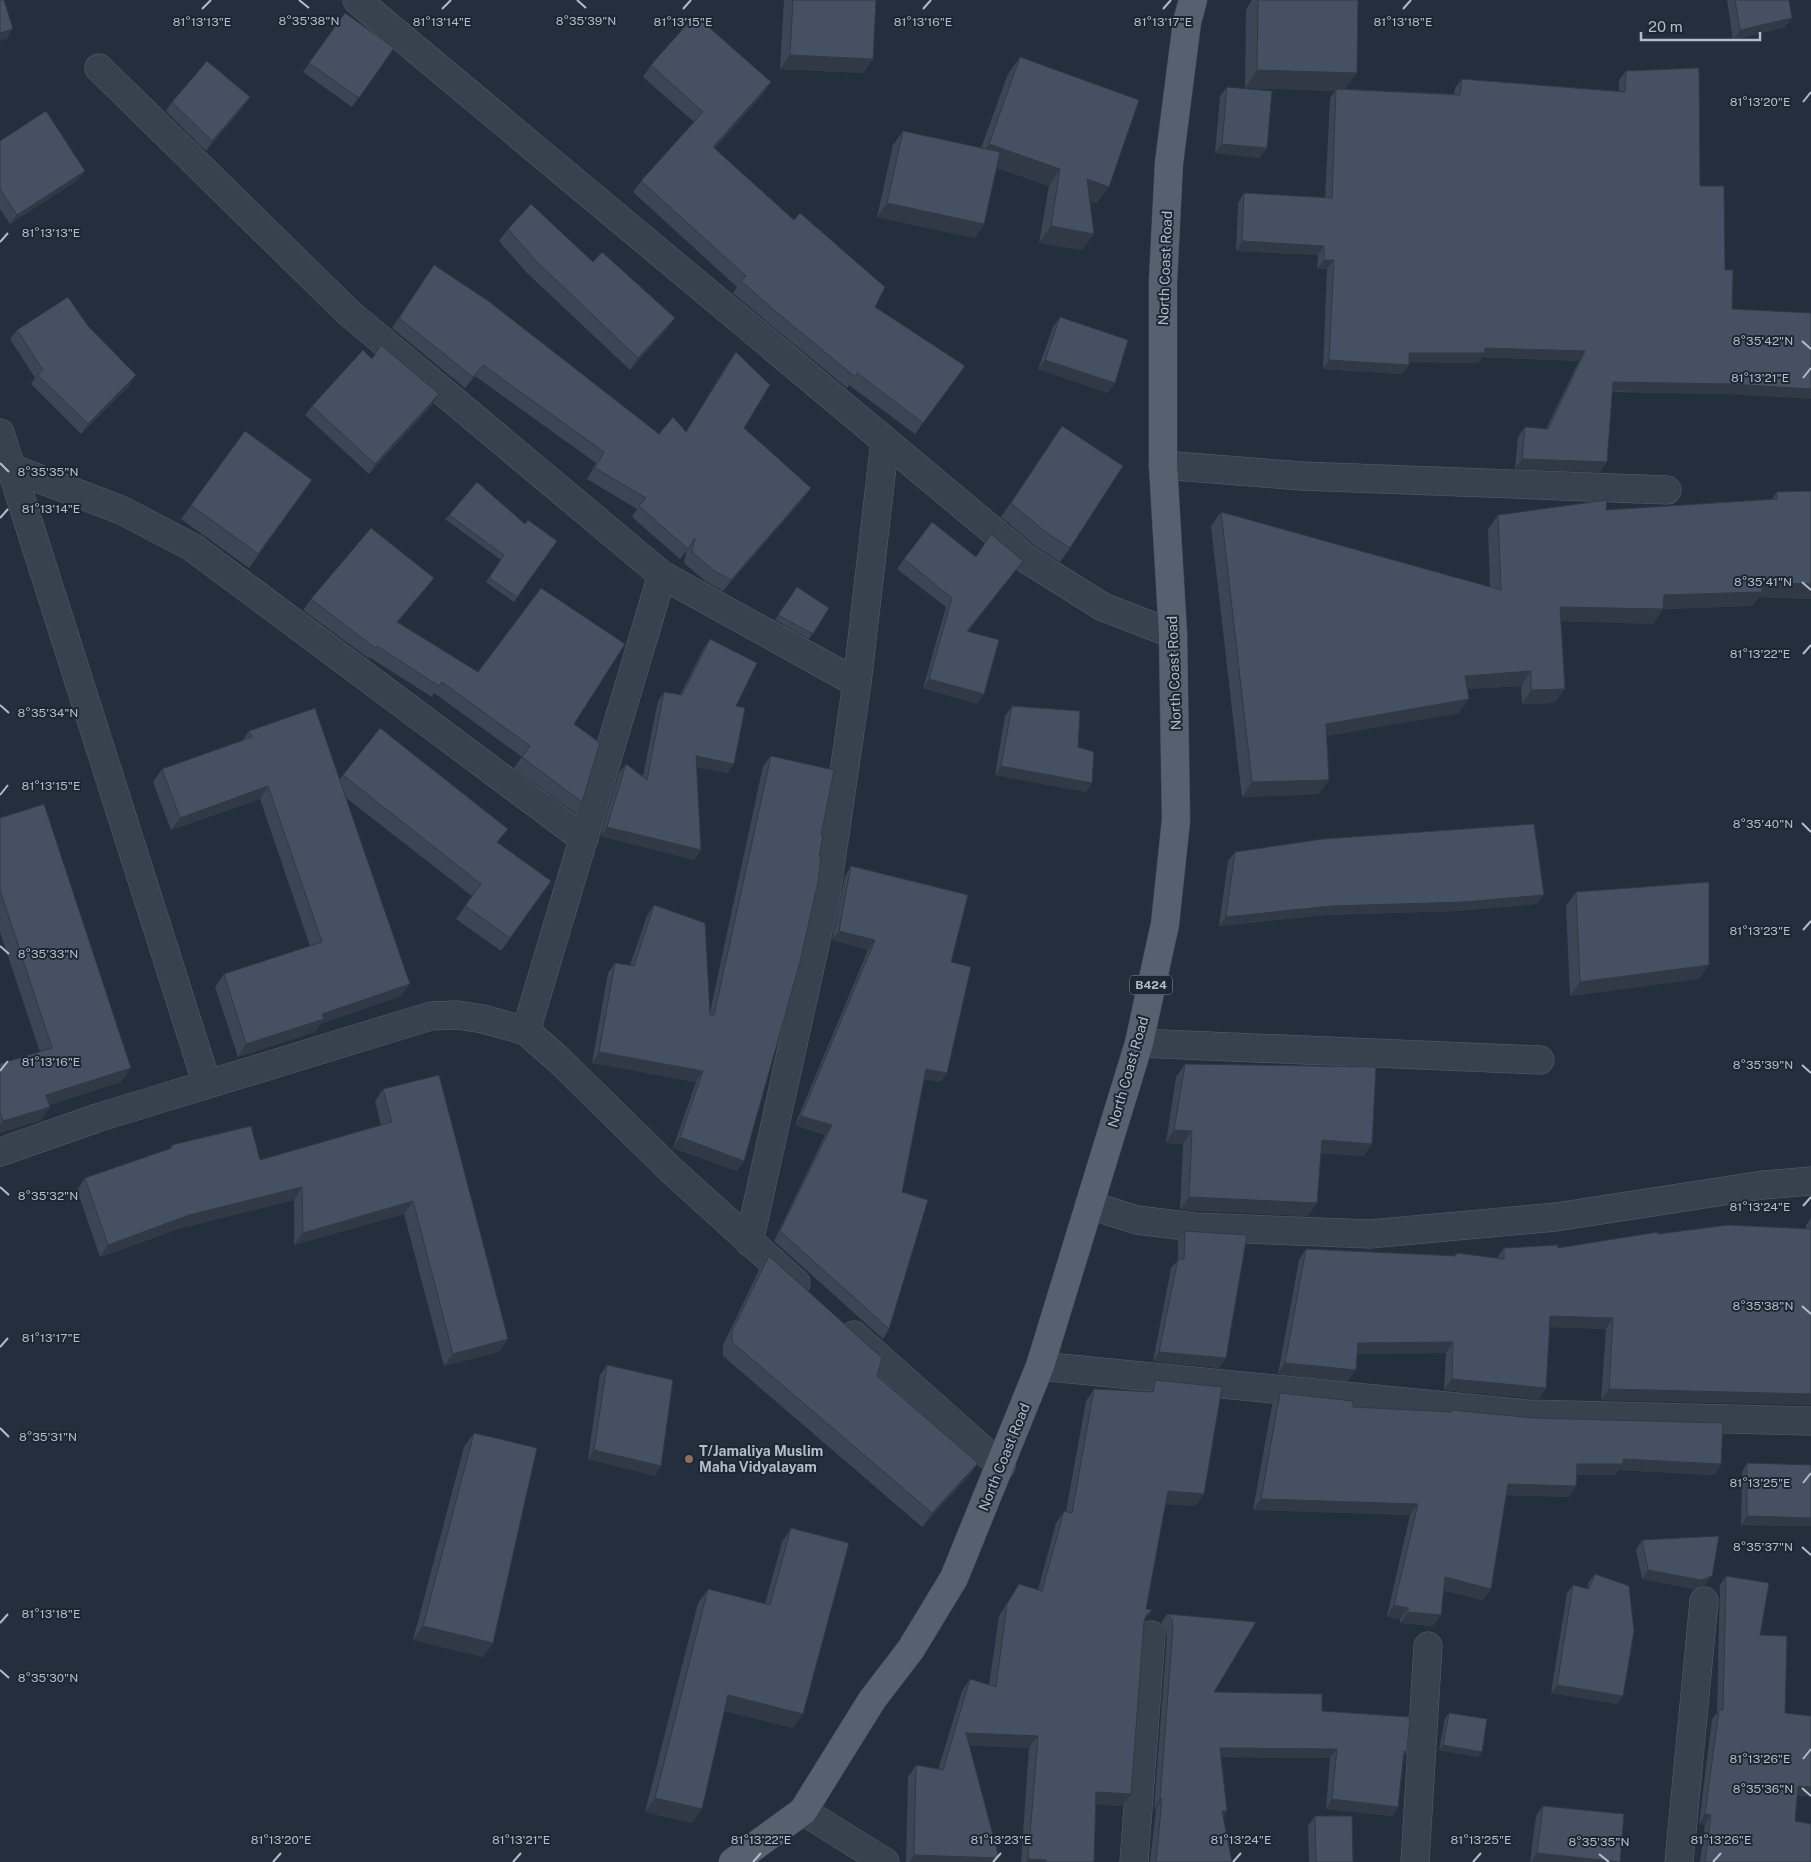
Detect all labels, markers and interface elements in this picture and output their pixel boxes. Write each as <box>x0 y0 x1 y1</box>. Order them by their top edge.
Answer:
scale bar <box>1641 10 1760 42</box>
text: 8°35'38"N <box>279 14 339 28</box>
text: 8°35'39"N <box>556 14 616 28</box>
text: 81°13'13"E <box>173 15 231 29</box>
text: 81°13'14"E <box>413 15 471 29</box>
text: 81°13'15"E <box>654 15 712 29</box>
text: 81°13'16"E <box>894 15 952 29</box>
text: 81°13'17"E <box>1134 15 1192 29</box>
text: 81°13'18"E <box>1374 15 1432 29</box>
text: 20 m <box>1648 18 1683 35</box>
text: 81°13'20"E <box>1730 95 1790 109</box>
street label: North Coast Road <box>1155 210 1175 326</box>
text: 81°13'13"E <box>22 226 80 240</box>
text: 8°35'42"N <box>1733 334 1793 348</box>
text: 81°13'21"E <box>1731 371 1789 385</box>
text: 8°35'35"N <box>18 465 78 479</box>
text: 81°13'14"E <box>22 502 80 516</box>
text: 8°35'41"N <box>1734 575 1792 589</box>
street label: North Coast Road <box>1164 615 1184 731</box>
text: 81°13'22"E <box>1730 647 1790 661</box>
text: 8°35'34"N <box>18 706 78 720</box>
text: 81°13'15"E <box>22 779 80 793</box>
text: 8°35'40"N <box>1733 817 1793 831</box>
text: 81°13'23"E <box>1730 924 1790 938</box>
text: 8°35'33"N <box>18 947 78 961</box>
road number: B424 <box>1130 976 1172 994</box>
street label: North Coast Road <box>1105 1015 1151 1129</box>
text: 81°13'16"E <box>22 1055 80 1069</box>
text: 8°35'39"N <box>1733 1058 1793 1072</box>
text: 8°35'32"N <box>18 1189 78 1203</box>
text: 81°13'24"E <box>1730 1200 1790 1214</box>
text: 8°35'38"N <box>1733 1299 1793 1313</box>
text: 81°13'17"E <box>22 1331 80 1345</box>
street label: North Coast Road <box>975 1401 1033 1513</box>
text: 8°35'31"N <box>19 1430 77 1444</box>
place label: T/Jamaliya Muslim Maha Vidyalayam <box>699 1443 823 1475</box>
marker: T/Jamaliya Muslim Maha Vidyalayam <box>683 1453 695 1465</box>
text: 81°13'25"E <box>1729 1476 1791 1490</box>
text: 8°35'37"N <box>1733 1540 1793 1554</box>
text: 81°13'18"E <box>22 1607 80 1621</box>
text: 8°35'30"N <box>18 1671 78 1685</box>
text: 81°13'26"E <box>1730 1752 1790 1766</box>
text: 8°35'36"N <box>1733 1782 1793 1796</box>
text: 81°13'20"E <box>251 1833 311 1847</box>
text: 81°13'21"E <box>492 1833 550 1847</box>
text: 81°13'22"E <box>731 1833 791 1847</box>
text: 81°13'23"E <box>971 1833 1031 1847</box>
text: 81°13'24"E <box>1211 1833 1271 1847</box>
text: 81°13'25"E <box>1450 1833 1512 1847</box>
text: 81°13'26"E <box>1691 1833 1751 1847</box>
text: 8°35'35"N <box>1569 1835 1629 1849</box>

